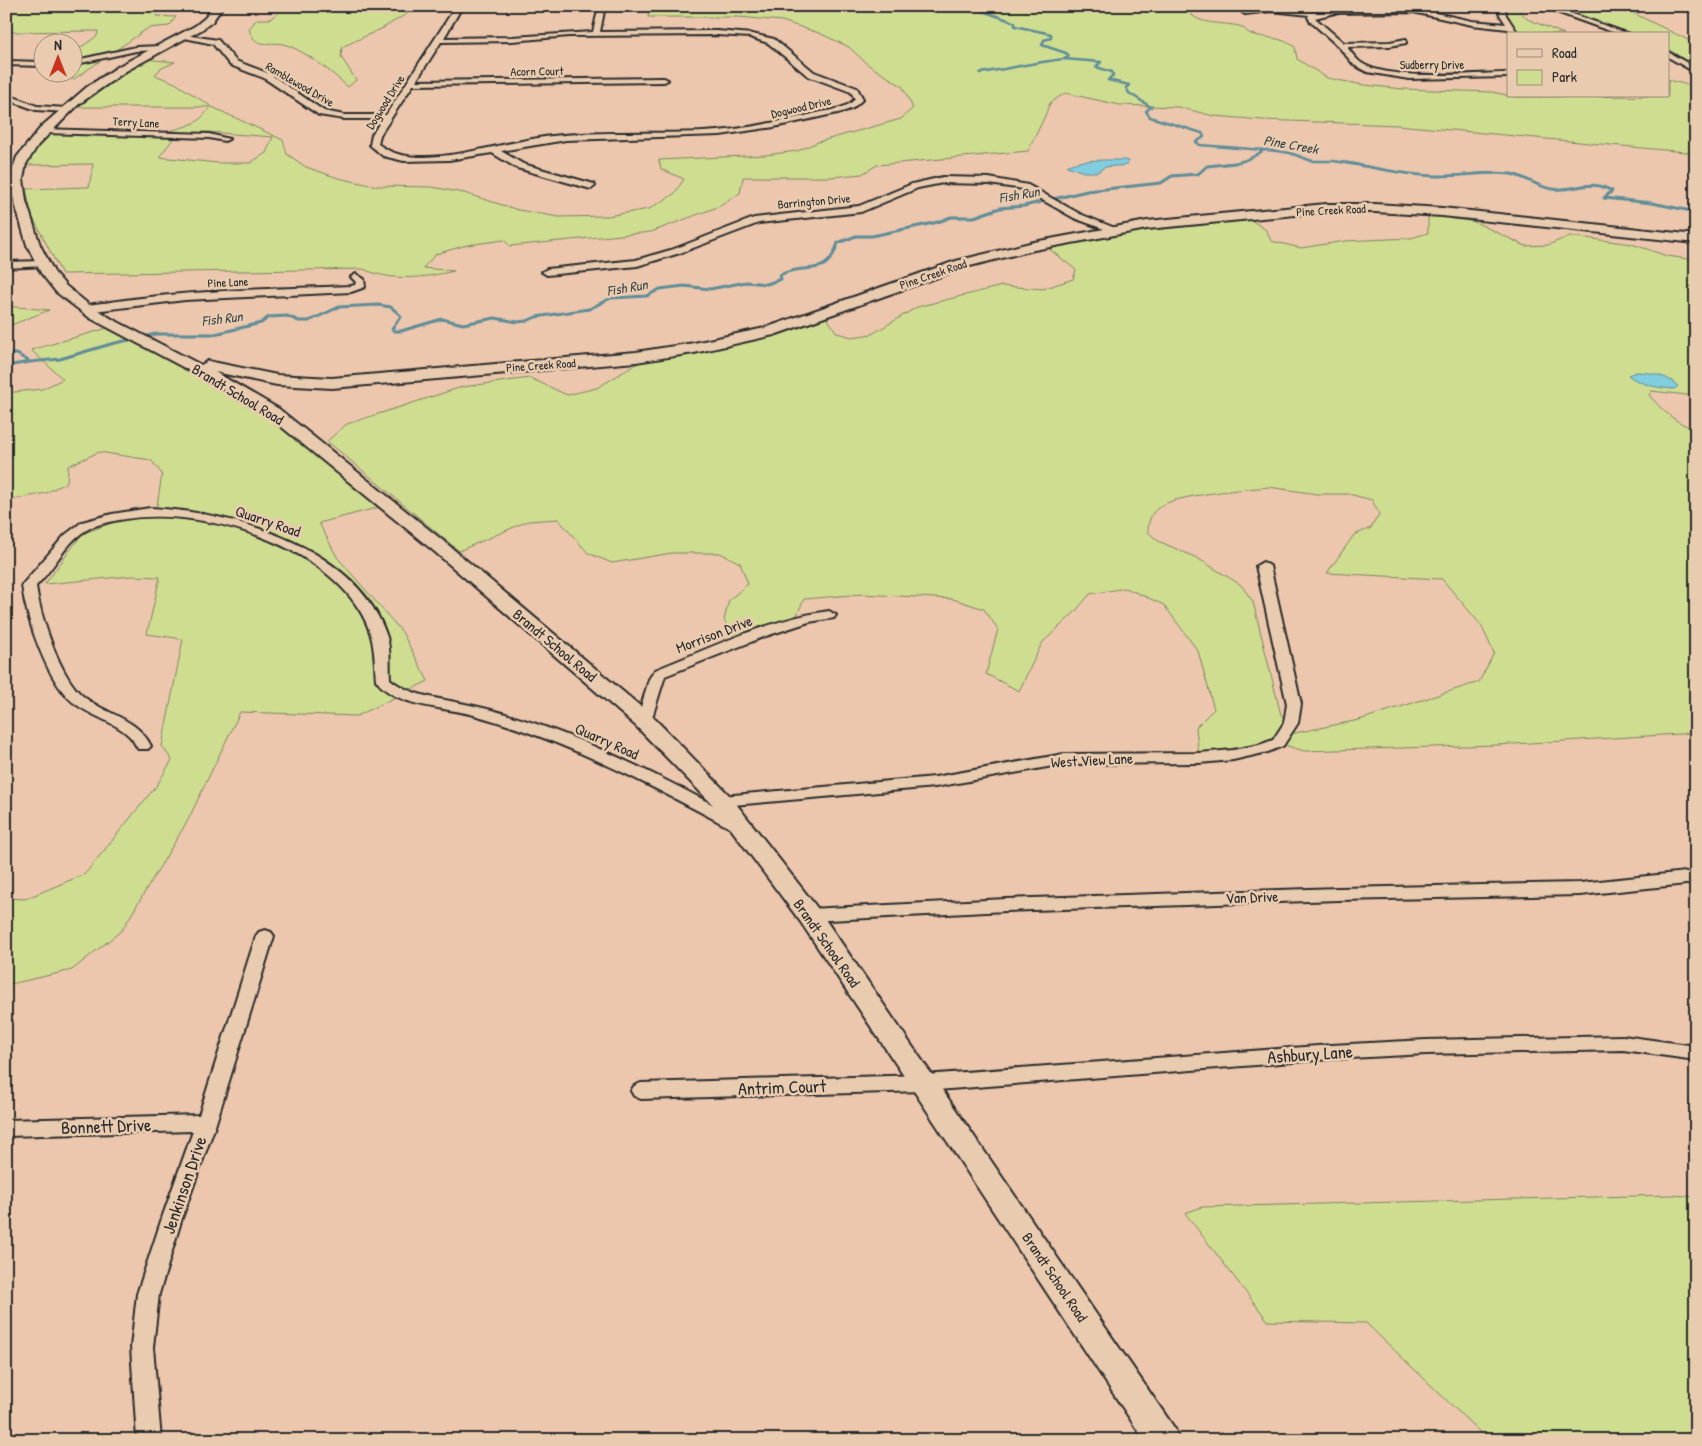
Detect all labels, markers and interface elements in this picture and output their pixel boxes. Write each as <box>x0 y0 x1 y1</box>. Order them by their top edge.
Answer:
north arrow <box>32 32 82 82</box>
legend <box>1507 32 1670 98</box>
text: N <box>54 35 62 54</box>
text: Road <box>1552 42 1577 63</box>
street label: Sudberry Drive <box>1400 56 1464 73</box>
street label: Ramblewood Drive <box>263 58 338 111</box>
street label: Acorn Court <box>510 62 565 80</box>
text: Park <box>1552 66 1577 87</box>
street label: Dogwood Drive <box>362 71 409 132</box>
street label: Dogwood Drive <box>769 92 833 122</box>
street label: Terry Lane <box>112 112 160 132</box>
water label: Pine Creek <box>1262 130 1321 158</box>
water label: Fish Run <box>997 181 1043 207</box>
street label: Barrington Drive <box>777 189 851 213</box>
street label: Pine Creek Road <box>1296 200 1367 220</box>
street label: Pine Creek Road <box>897 255 969 293</box>
street label: Pine Lane <box>207 272 249 292</box>
water label: Fish Run <box>605 274 651 300</box>
water label: Fish Run <box>200 306 245 330</box>
street label: Pine Creek Road <box>506 354 577 376</box>
street label: Brandt School Road <box>188 358 288 430</box>
street label: Quarry Road <box>233 500 304 542</box>
street label: Brandt School Road <box>509 604 602 686</box>
street label: Morrison Drive <box>673 610 755 658</box>
street label: Quarry Road <box>572 718 642 764</box>
street label: West View Lane <box>1051 747 1133 773</box>
street label: Van Drive <box>1225 886 1279 908</box>
street label: Brandt School Road <box>789 895 865 992</box>
street label: Ashbury Lane <box>1266 1039 1354 1069</box>
street label: Antrim Court <box>738 1073 827 1101</box>
street label: Bonnett Drive <box>60 1112 152 1140</box>
street label: Jenkinson Drive <box>156 1133 212 1237</box>
street label: Brandt School Road <box>1017 1228 1093 1326</box>

